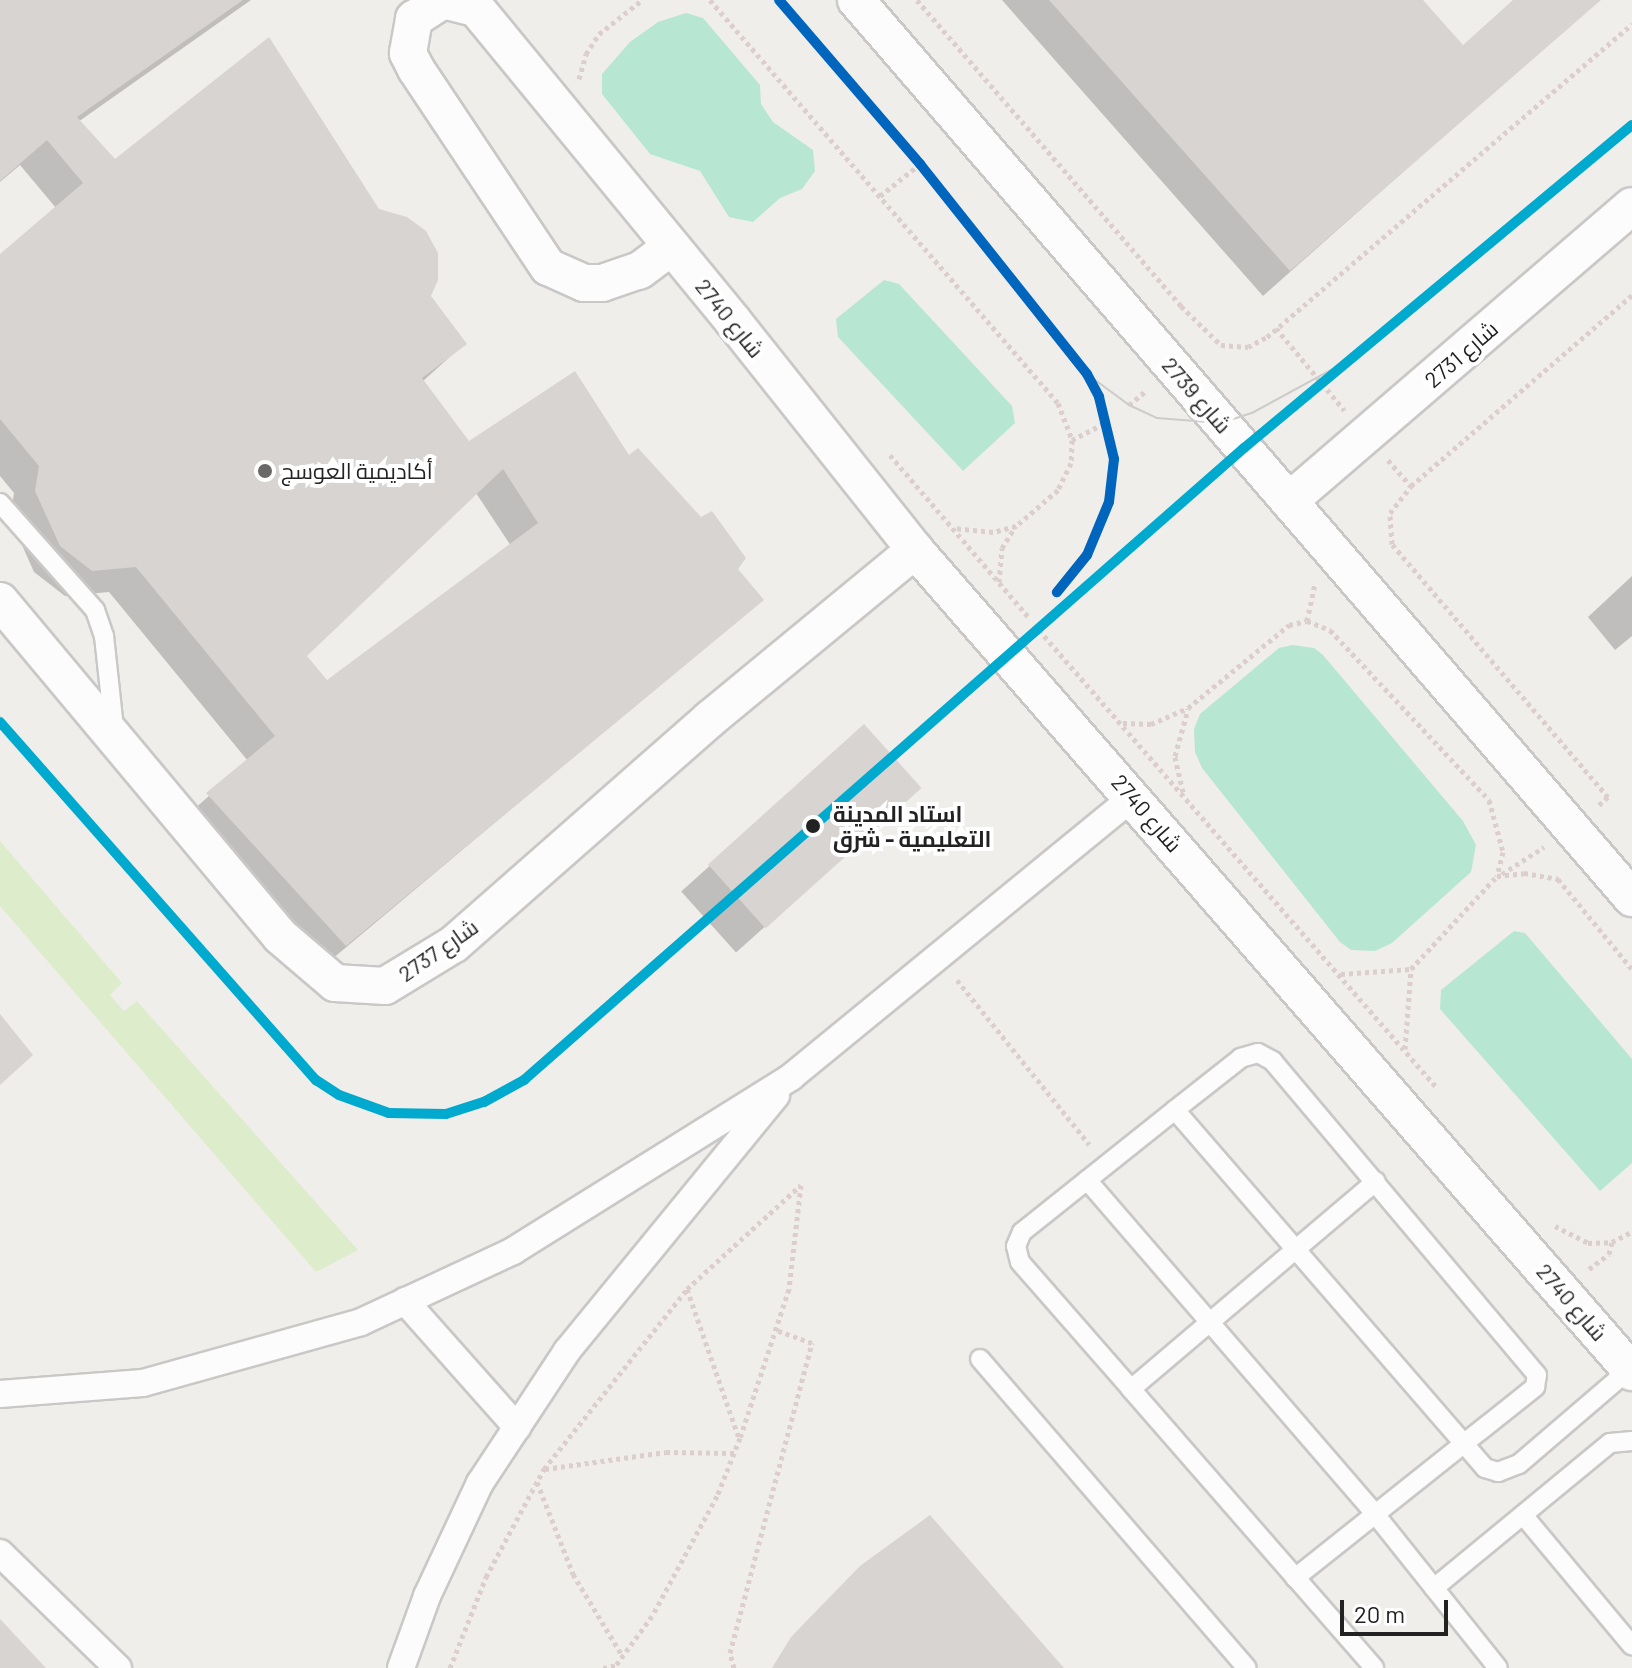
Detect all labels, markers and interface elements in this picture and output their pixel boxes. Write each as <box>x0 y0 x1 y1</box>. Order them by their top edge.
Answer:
street label: شارع 2740 <box>690 273 770 363</box>
street label: شارع 2731 <box>1419 315 1503 393</box>
street label: شارع 2739 <box>1157 352 1237 438</box>
place label: أكاديمية العوسج <box>281 458 433 484</box>
marker: أكاديمية العوسج <box>256 462 274 480</box>
street label: شارع 2740 <box>1106 769 1188 857</box>
place label: استاد المدينة التعليمية - شرق <box>833 800 991 852</box>
marker: استاد المدينة التعليمية - شرق <box>800 813 826 839</box>
street label: شارع 2737 <box>393 913 483 987</box>
street label: شارع 2740 <box>1531 1258 1613 1346</box>
scale bar <box>1344 1584 1452 1634</box>
text: 20 m <box>1354 1599 1405 1628</box>

